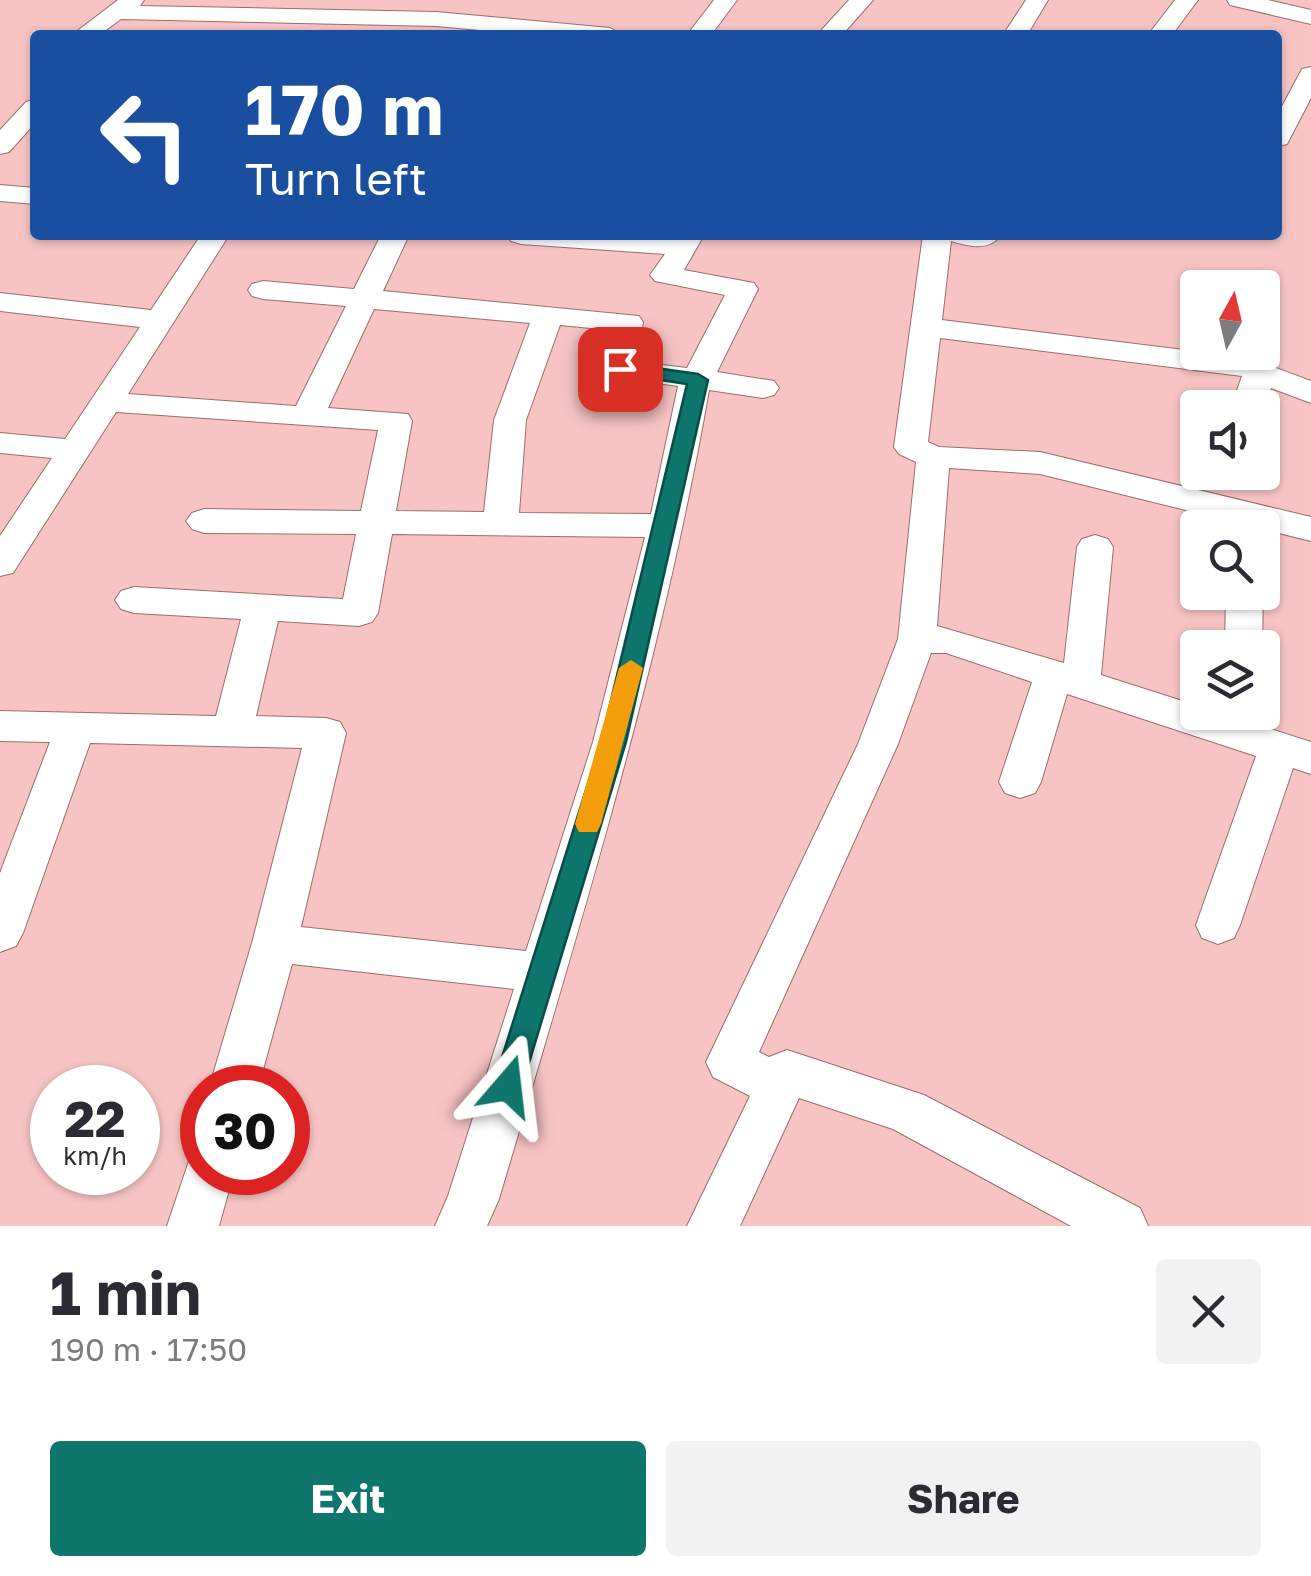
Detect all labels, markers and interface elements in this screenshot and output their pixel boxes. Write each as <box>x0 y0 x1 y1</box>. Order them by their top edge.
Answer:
text: 170 m <box>245 66 443 150</box>
icon: left <box>80 70 210 200</box>
text: Turn left <box>245 151 427 205</box>
north arrow <box>1180 270 1280 370</box>
map controls <box>1180 270 1280 730</box>
pin <box>578 327 663 412</box>
icon: arrive <box>593 342 648 397</box>
button: sound <box>1180 390 1280 490</box>
button: search <box>1180 510 1280 610</box>
button: layers <box>1180 630 1280 730</box>
position arrow <box>456 1034 560 1138</box>
speed limit sign: 30 <box>180 1065 310 1195</box>
text: 22 <box>64 1088 125 1148</box>
text: km/h <box>63 1140 127 1171</box>
text: 1 min <box>50 1256 201 1328</box>
button: close <box>1156 1259 1261 1364</box>
text: 190 m · 17:50 <box>50 1330 247 1368</box>
button: Exit <box>50 1441 646 1556</box>
button: Share <box>666 1441 1261 1556</box>

